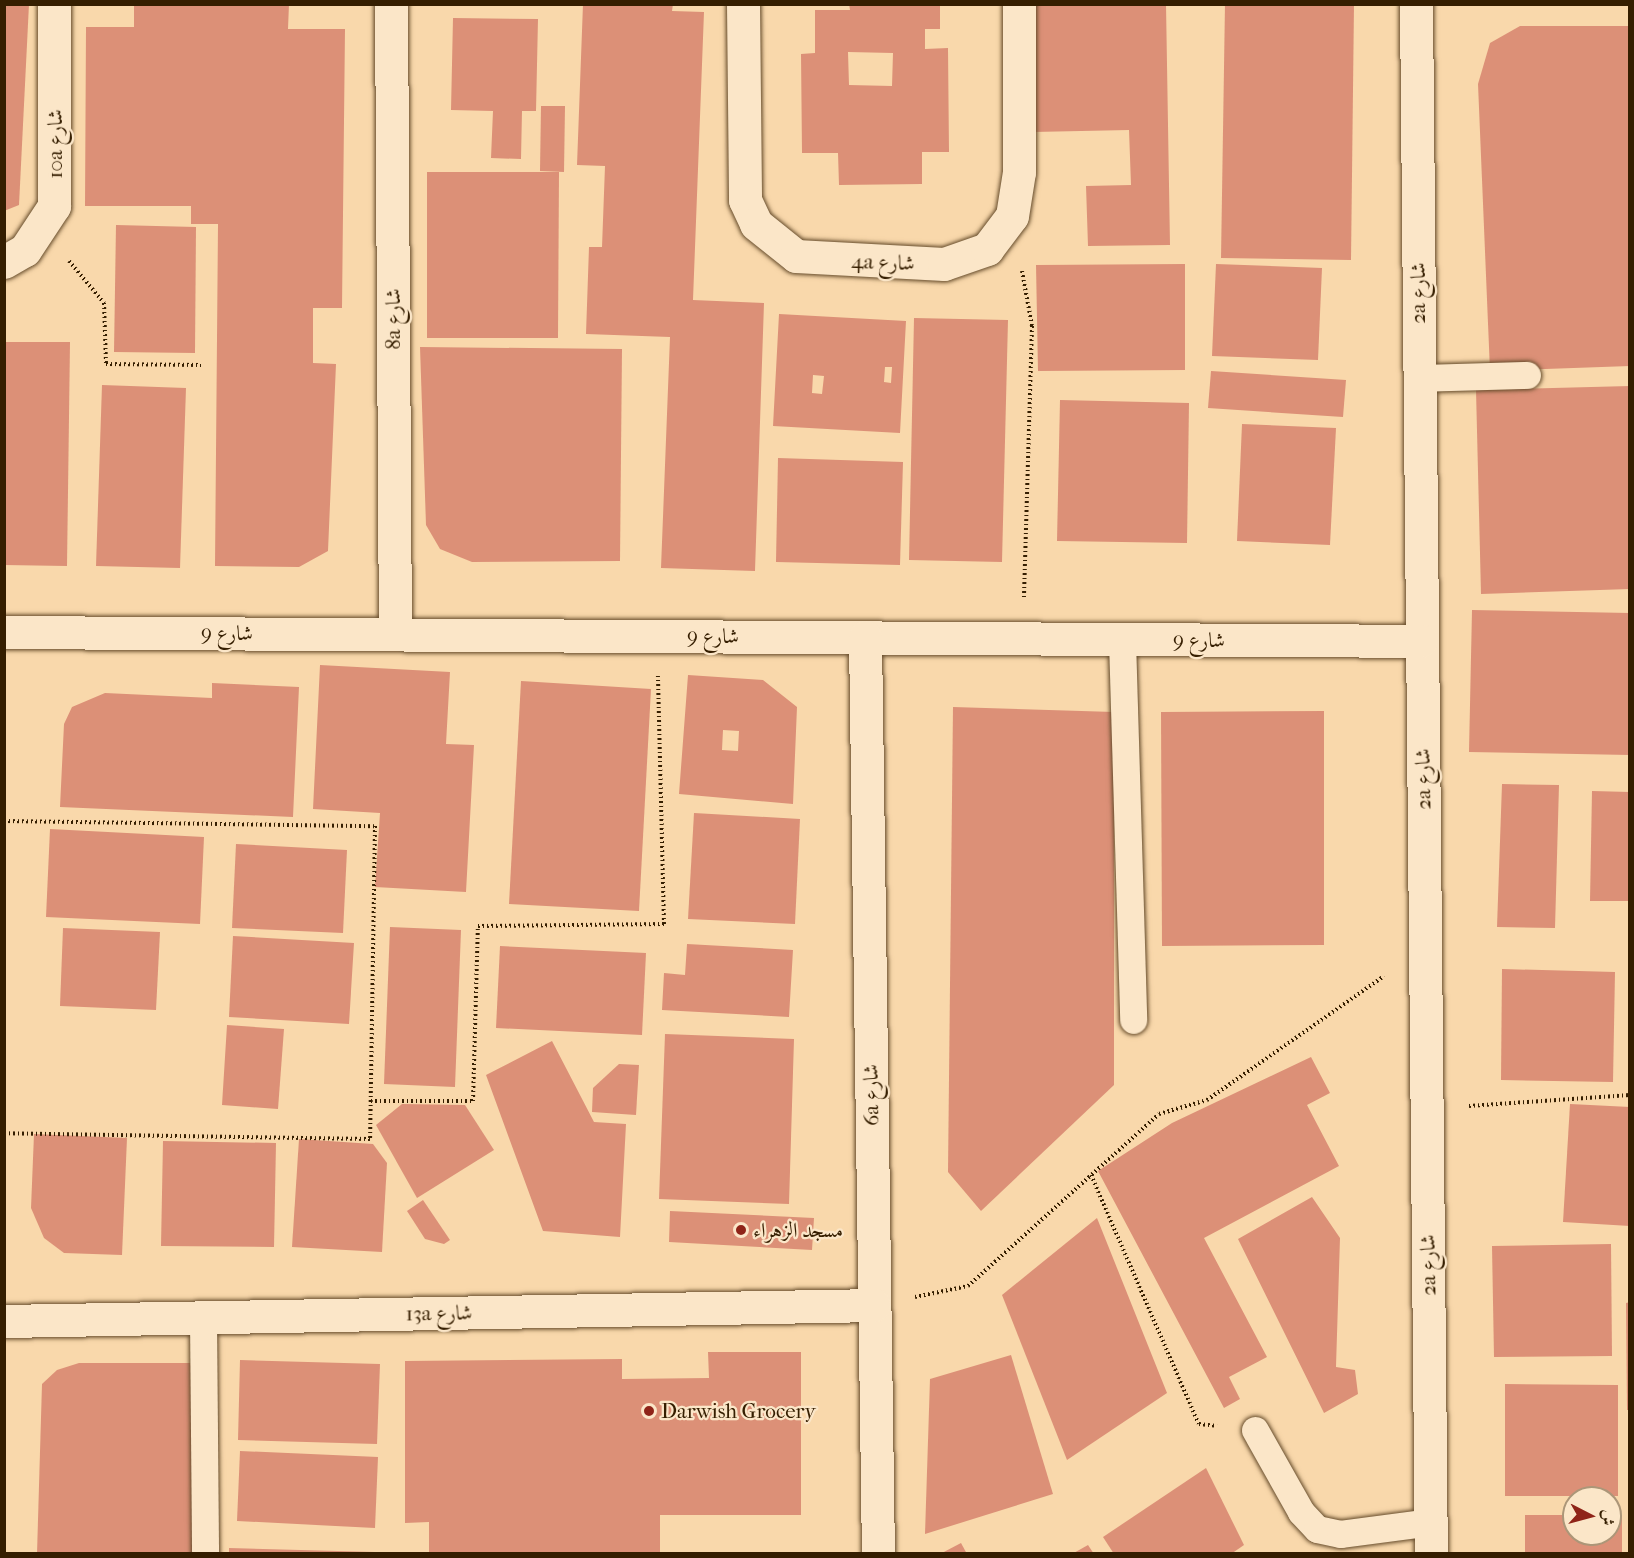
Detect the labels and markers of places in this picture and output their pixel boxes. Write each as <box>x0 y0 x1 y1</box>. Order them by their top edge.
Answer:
place label: مسجد الزهراء <box>753 1217 843 1243</box>
marker: مسجد الزهراء <box>734 1223 748 1237</box>
place label: Darwish Grocery <box>661 1398 816 1424</box>
marker: Darwish Grocery <box>642 1404 656 1418</box>

